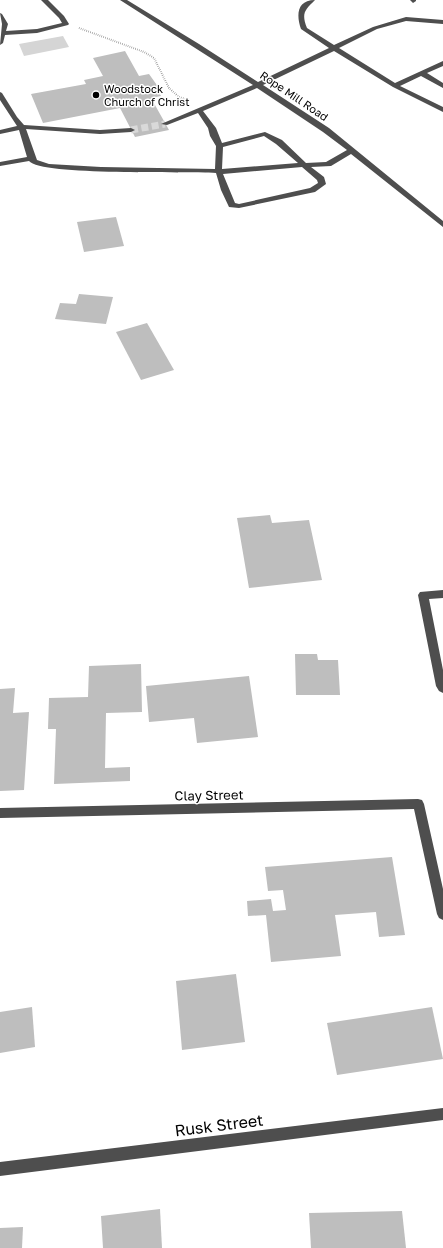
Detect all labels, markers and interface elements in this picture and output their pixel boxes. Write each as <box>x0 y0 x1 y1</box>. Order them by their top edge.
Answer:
street label: Rope Mill Road <box>258 68 331 123</box>
place label: Woodstock Church of Christ <box>104 82 190 108</box>
marker: Woodstock Church of Christ <box>91 90 101 100</box>
street label: Clay Street <box>174 786 244 804</box>
street label: Rusk Street <box>174 1110 264 1140</box>

